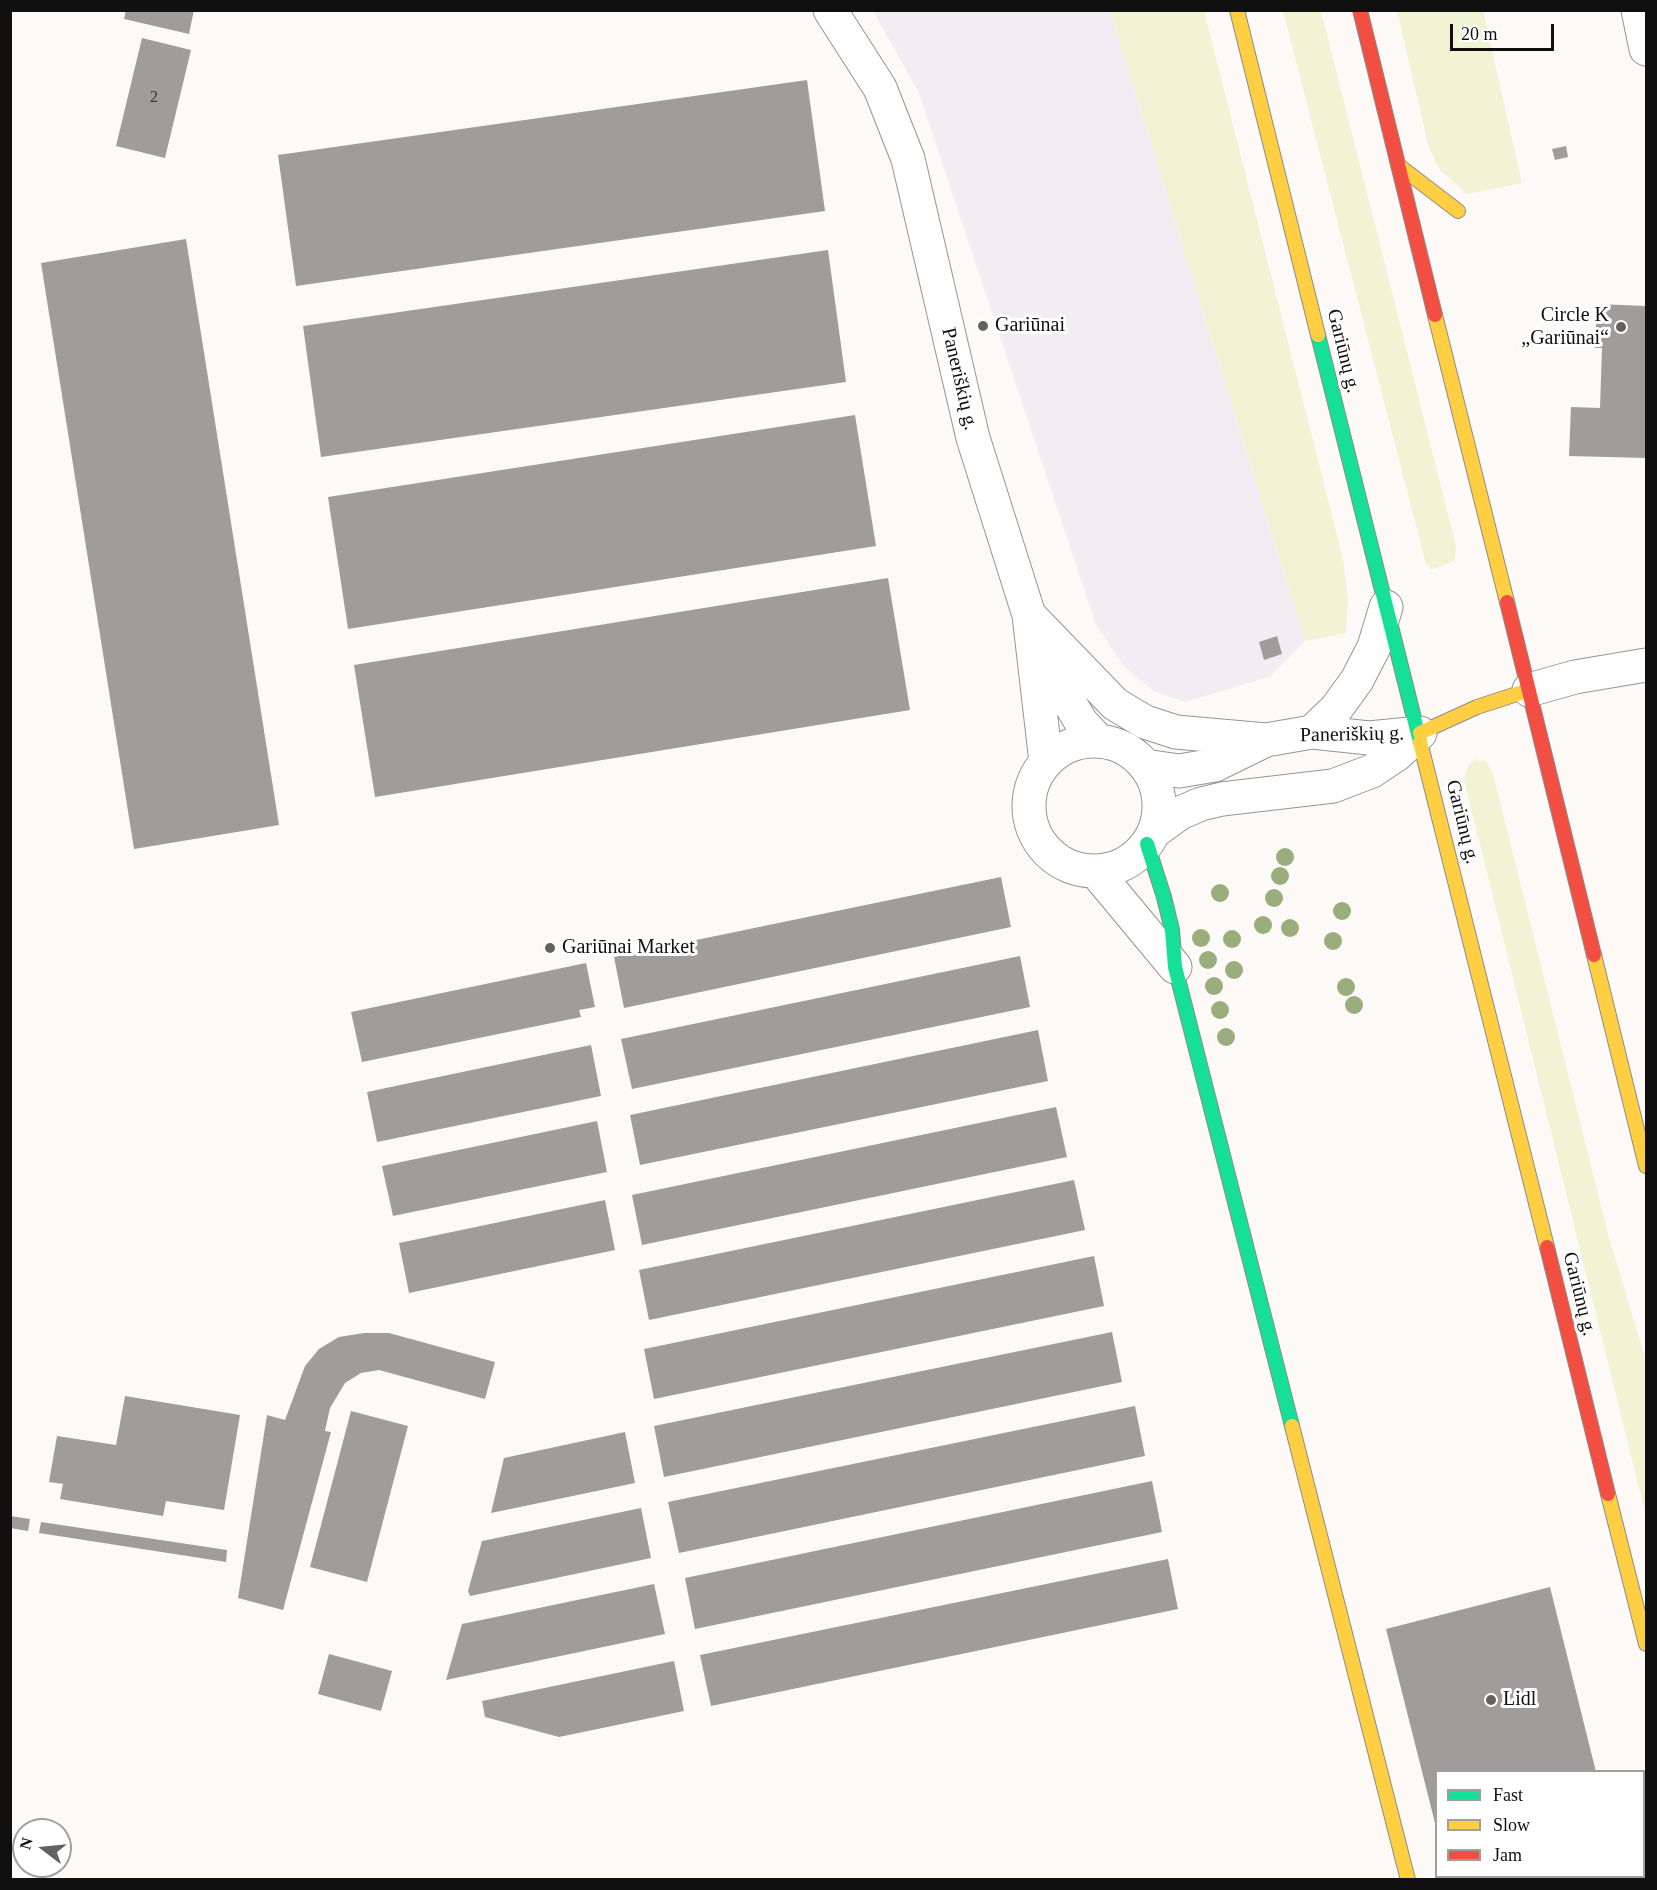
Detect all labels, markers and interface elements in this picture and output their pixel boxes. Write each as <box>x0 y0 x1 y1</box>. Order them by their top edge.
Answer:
scale bar <box>1453 12 1556 50</box>
text: 20 m <box>1461 24 1498 44</box>
house number: 2 <box>150 88 158 108</box>
place label: Circle K „Gariūnai“ <box>1521 304 1609 351</box>
street label: Gariūnų g. <box>1321 307 1365 395</box>
place label: Gariūnai <box>995 314 1065 338</box>
marker: Gariūnai <box>976 319 990 333</box>
marker: Circle K „Gariūnai“ <box>1614 320 1628 334</box>
street label: Paneriškių g. <box>936 325 982 433</box>
street label: Paneriškių g. <box>1300 722 1404 748</box>
street label: Gariūnų g. <box>1440 778 1484 866</box>
place label: Gariūnai Market <box>562 936 695 960</box>
marker: Gariūnai Market <box>543 941 557 955</box>
street label: Gariūnų g. <box>1557 1250 1601 1338</box>
place label: Lidl <box>1503 1688 1536 1712</box>
marker: Lidl <box>1484 1693 1498 1707</box>
legend <box>1435 1770 1645 1878</box>
text: Fast <box>1493 1785 1523 1805</box>
text: Slow <box>1493 1815 1530 1835</box>
north arrow <box>12 1818 72 1878</box>
text: N <box>16 1836 36 1851</box>
text: Jam <box>1493 1845 1522 1865</box>

